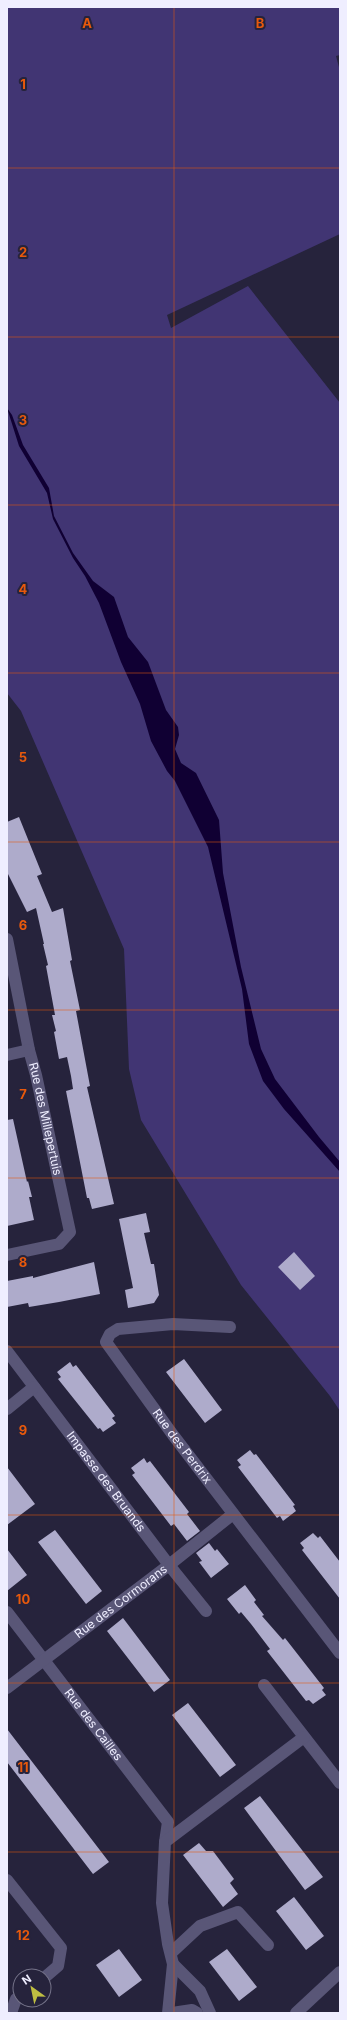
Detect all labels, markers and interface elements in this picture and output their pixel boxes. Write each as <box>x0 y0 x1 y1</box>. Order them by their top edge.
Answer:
text: A <box>82 15 92 31</box>
text: B <box>256 15 265 31</box>
text: 1 <box>20 76 26 92</box>
text: 2 <box>19 244 27 260</box>
text: 3 <box>19 412 27 428</box>
text: 4 <box>19 581 28 597</box>
text: 5 <box>19 749 27 765</box>
text: 6 <box>19 917 27 933</box>
street label: Rue des Millepertuis <box>26 1061 66 1177</box>
text: 7 <box>19 1086 27 1102</box>
text: 8 <box>19 1254 27 1270</box>
street label: Rue des Perdrix <box>150 1406 216 1487</box>
text: 9 <box>19 1422 27 1438</box>
street label: Impasse des Bruands <box>64 1428 149 1535</box>
street label: Rue des Cormorans <box>71 1561 170 1641</box>
text: 10 <box>16 1591 30 1607</box>
street label: Rue des Cailles <box>61 1685 126 1763</box>
text: 11 <box>17 1759 29 1775</box>
text: 12 <box>16 1927 30 1943</box>
north arrow <box>12 1968 52 2008</box>
text: N <box>19 1971 34 1988</box>

